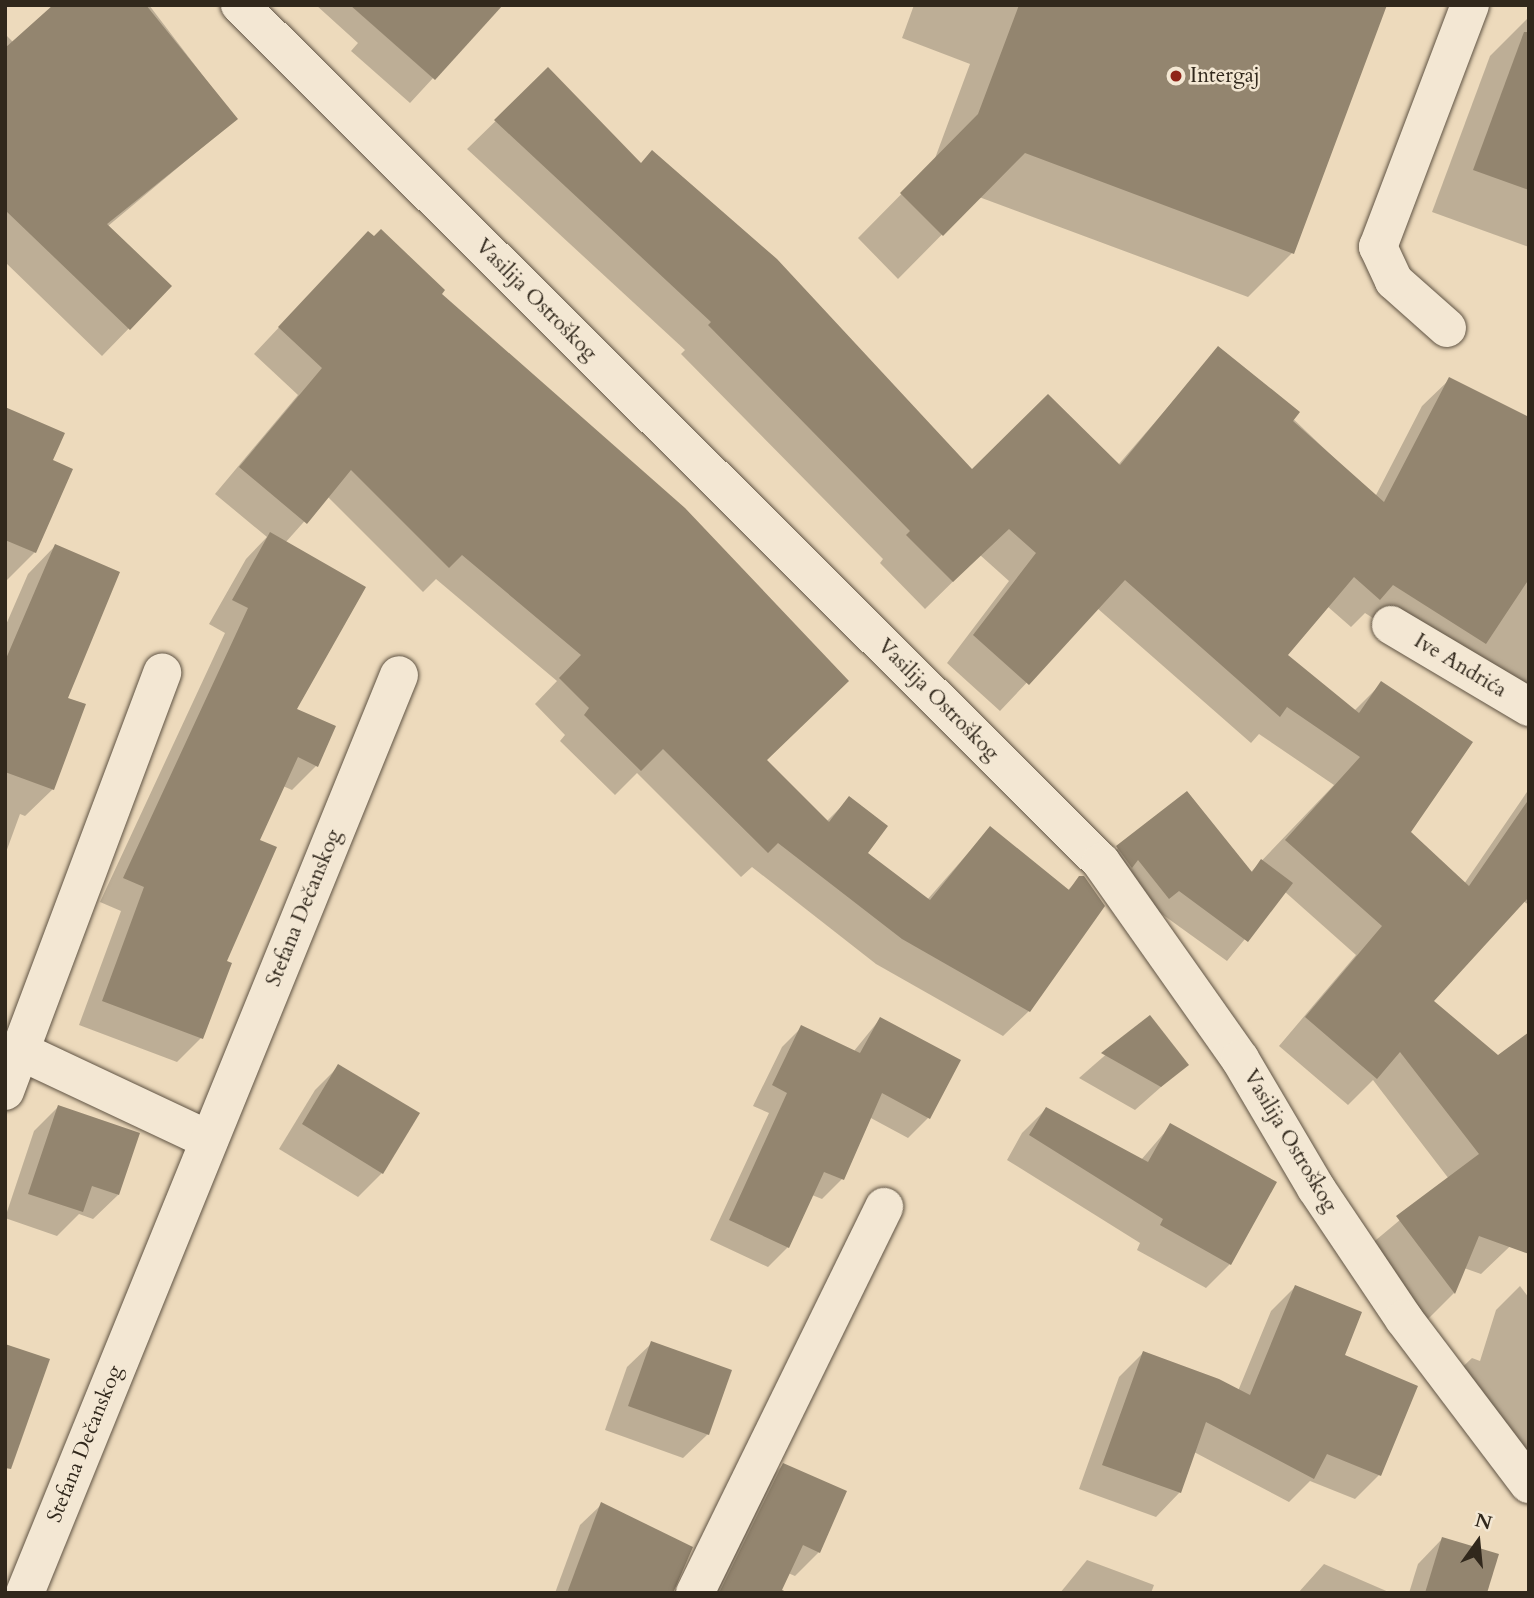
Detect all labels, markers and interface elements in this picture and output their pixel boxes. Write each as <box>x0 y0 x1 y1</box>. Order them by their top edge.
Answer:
place label: Intergaj <box>1190 63 1260 89</box>
marker: Intergaj <box>1168 68 1184 84</box>
street label: Vasilija Ostroškog <box>470 234 602 366</box>
street label: Ive Andrića <box>1409 629 1511 703</box>
street label: Vasilija Ostroškog <box>872 634 1004 766</box>
street label: Stefana Dečanskog <box>261 826 347 990</box>
street label: Vasilija Ostroškog <box>1238 1065 1342 1217</box>
street label: Stefana Dečanskog <box>42 1362 128 1526</box>
north arrow <box>1443 1507 1513 1577</box>
text: N <box>1472 1507 1495 1536</box>

